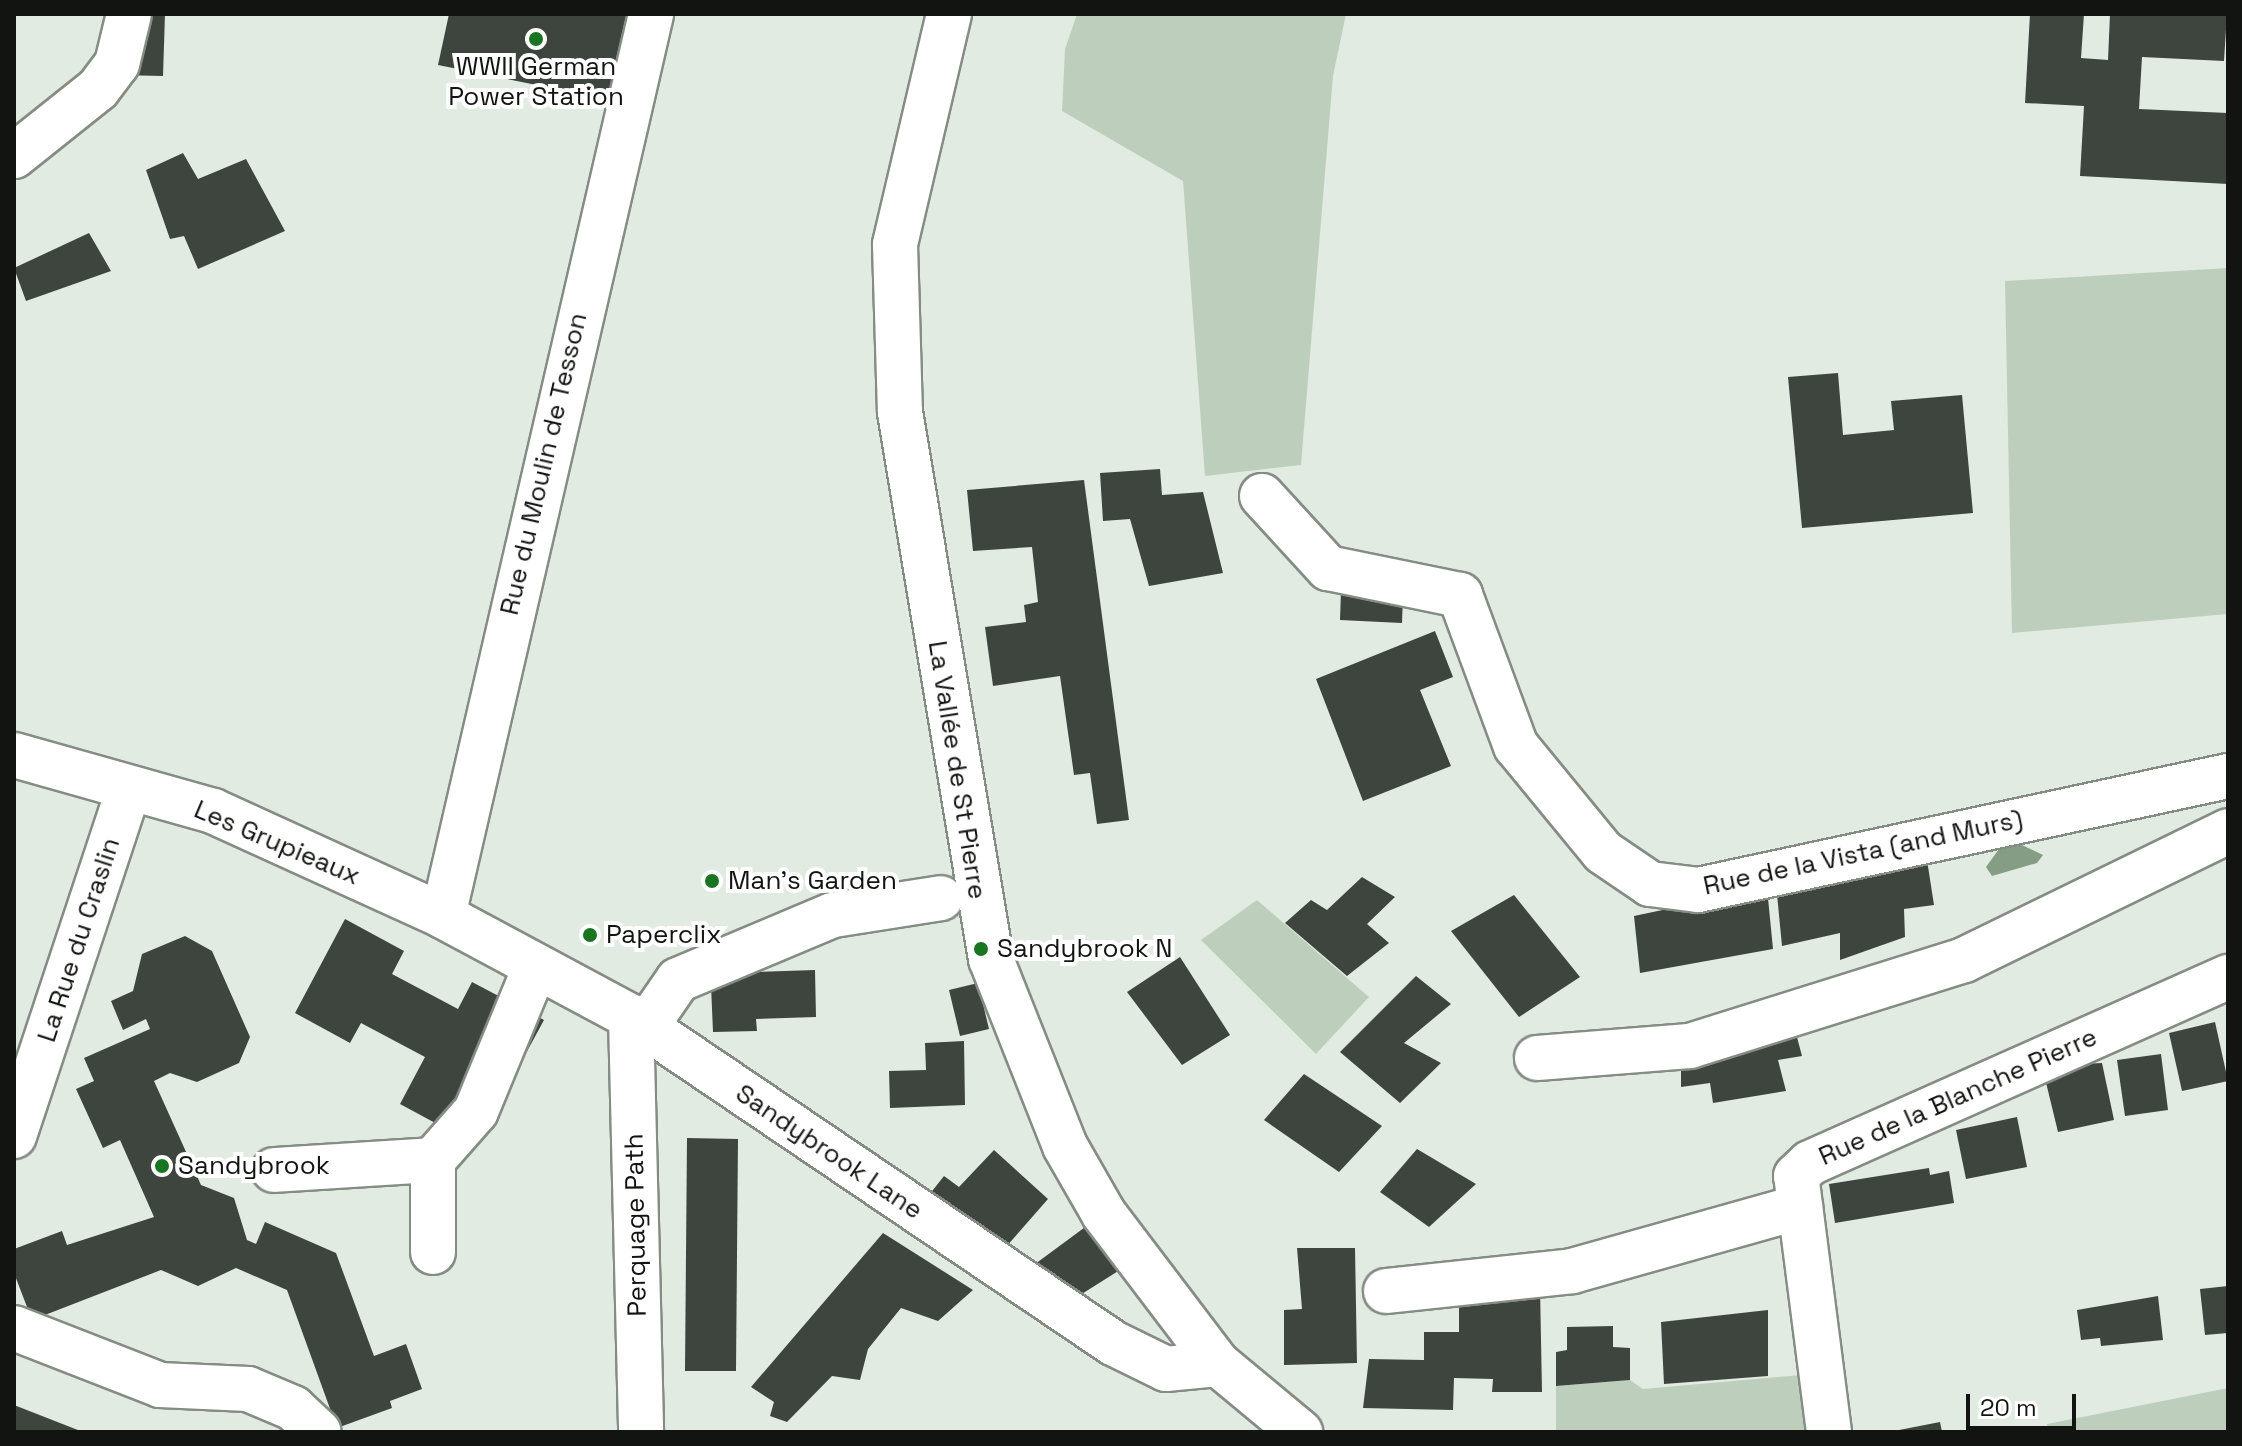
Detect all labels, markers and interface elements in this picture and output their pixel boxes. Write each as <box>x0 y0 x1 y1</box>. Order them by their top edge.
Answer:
marker: WWII German Power Station <box>527 30 545 48</box>
place label: WWII German Power Station <box>448 51 624 112</box>
street label: Rue du Moulin de Tesson <box>494 310 594 618</box>
street label: La Vallée de St Pierre <box>921 638 993 902</box>
street label: Les Grupieaux <box>189 794 365 892</box>
street label: Rue de la Vista (and Murs) <box>1700 804 2026 902</box>
street label: La Rue du Craslin <box>31 834 127 1046</box>
place label: Man's Garden <box>728 865 897 897</box>
marker: Man's Garden <box>703 872 721 890</box>
place label: Paperclix <box>606 919 721 951</box>
marker: Paperclix <box>581 926 599 944</box>
place label: Sandybrook N <box>997 933 1173 965</box>
marker: Sandybrook N <box>972 940 990 958</box>
street label: Rue de la Blanche Pierre <box>1814 1022 2102 1172</box>
street label: Sandybrook Lane <box>730 1078 928 1226</box>
street label: Perquage Path <box>619 1133 653 1317</box>
place label: Sandybrook <box>178 1150 330 1182</box>
marker: Sandybrook <box>153 1157 171 1175</box>
scale bar <box>1970 1378 2080 1428</box>
text: 20 m <box>1980 1392 2037 1423</box>

